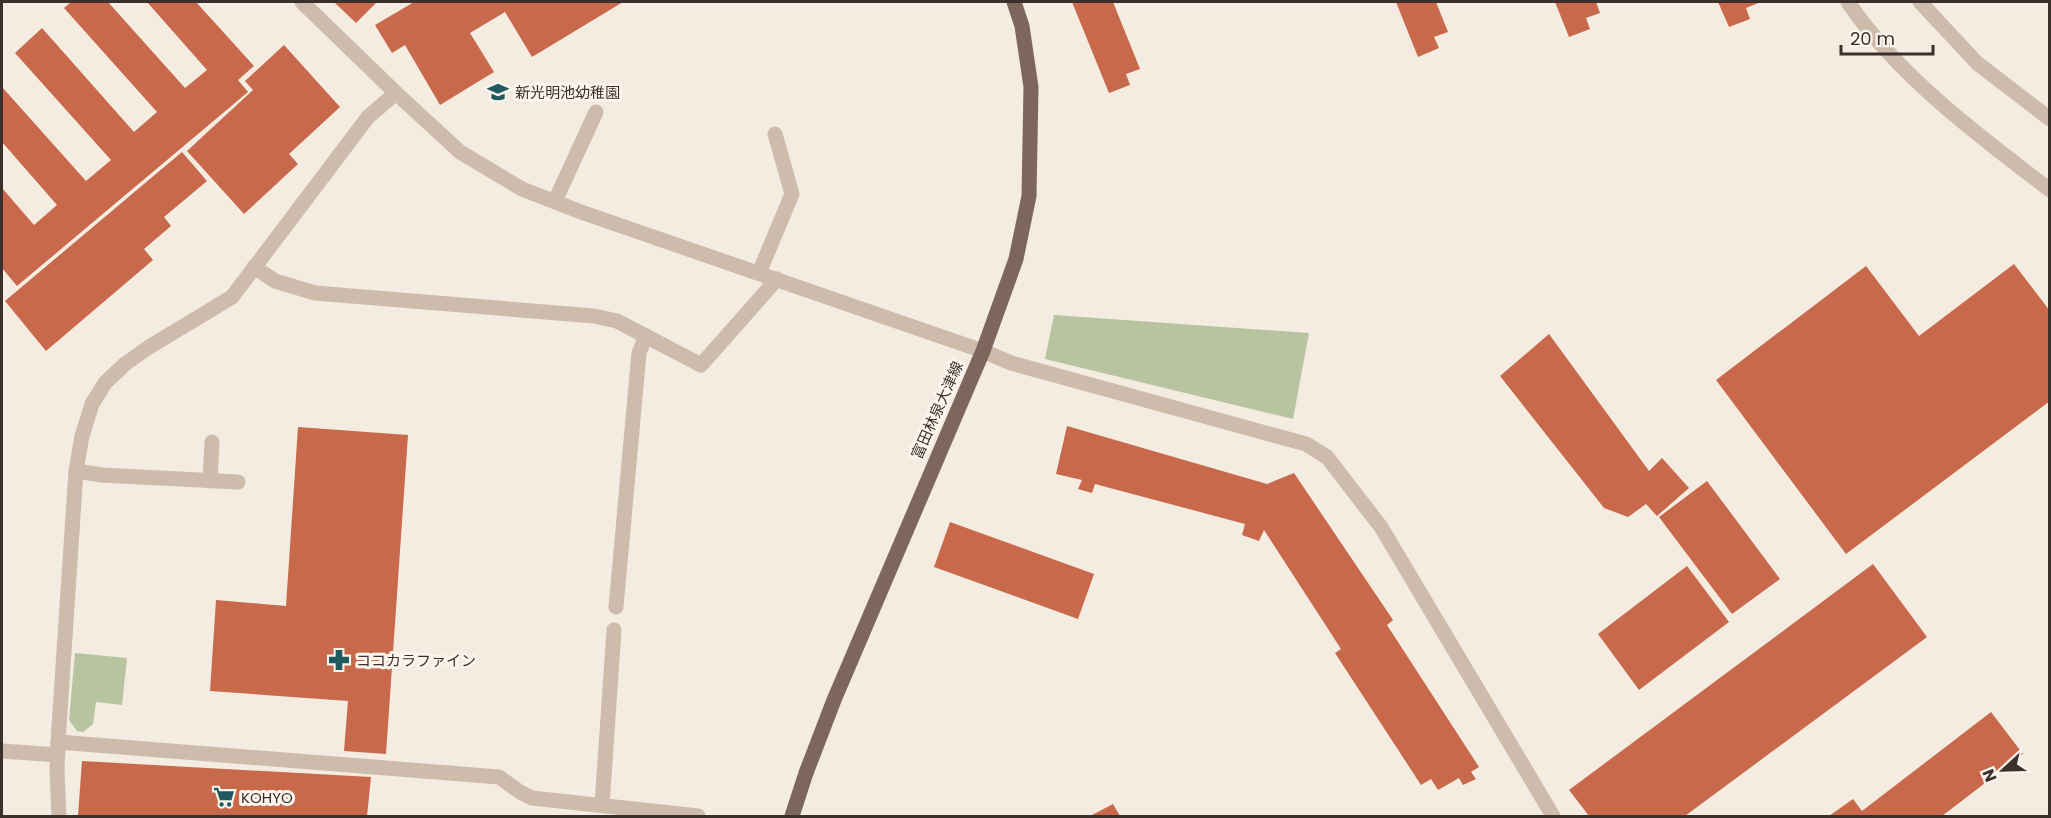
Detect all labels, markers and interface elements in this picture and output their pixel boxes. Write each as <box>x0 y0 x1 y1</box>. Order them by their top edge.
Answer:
scale bar <box>1841 18 1932 56</box>
text: 20 m <box>1850 26 1895 51</box>
school or university icon: 新光明池幼稚園 <box>486 80 510 104</box>
place label: 新光明池幼稚園 <box>515 82 620 103</box>
street label: 富田林泉大津線 <box>906 358 968 462</box>
pharmacy icon: ココカラファイン <box>327 648 351 672</box>
place label: ココカラファイン <box>356 650 476 671</box>
north arrow <box>1973 740 2033 800</box>
text: N <box>1977 766 2002 785</box>
supermarket icon: KOHYO <box>212 785 236 809</box>
place label: KOHYO <box>241 787 293 808</box>

